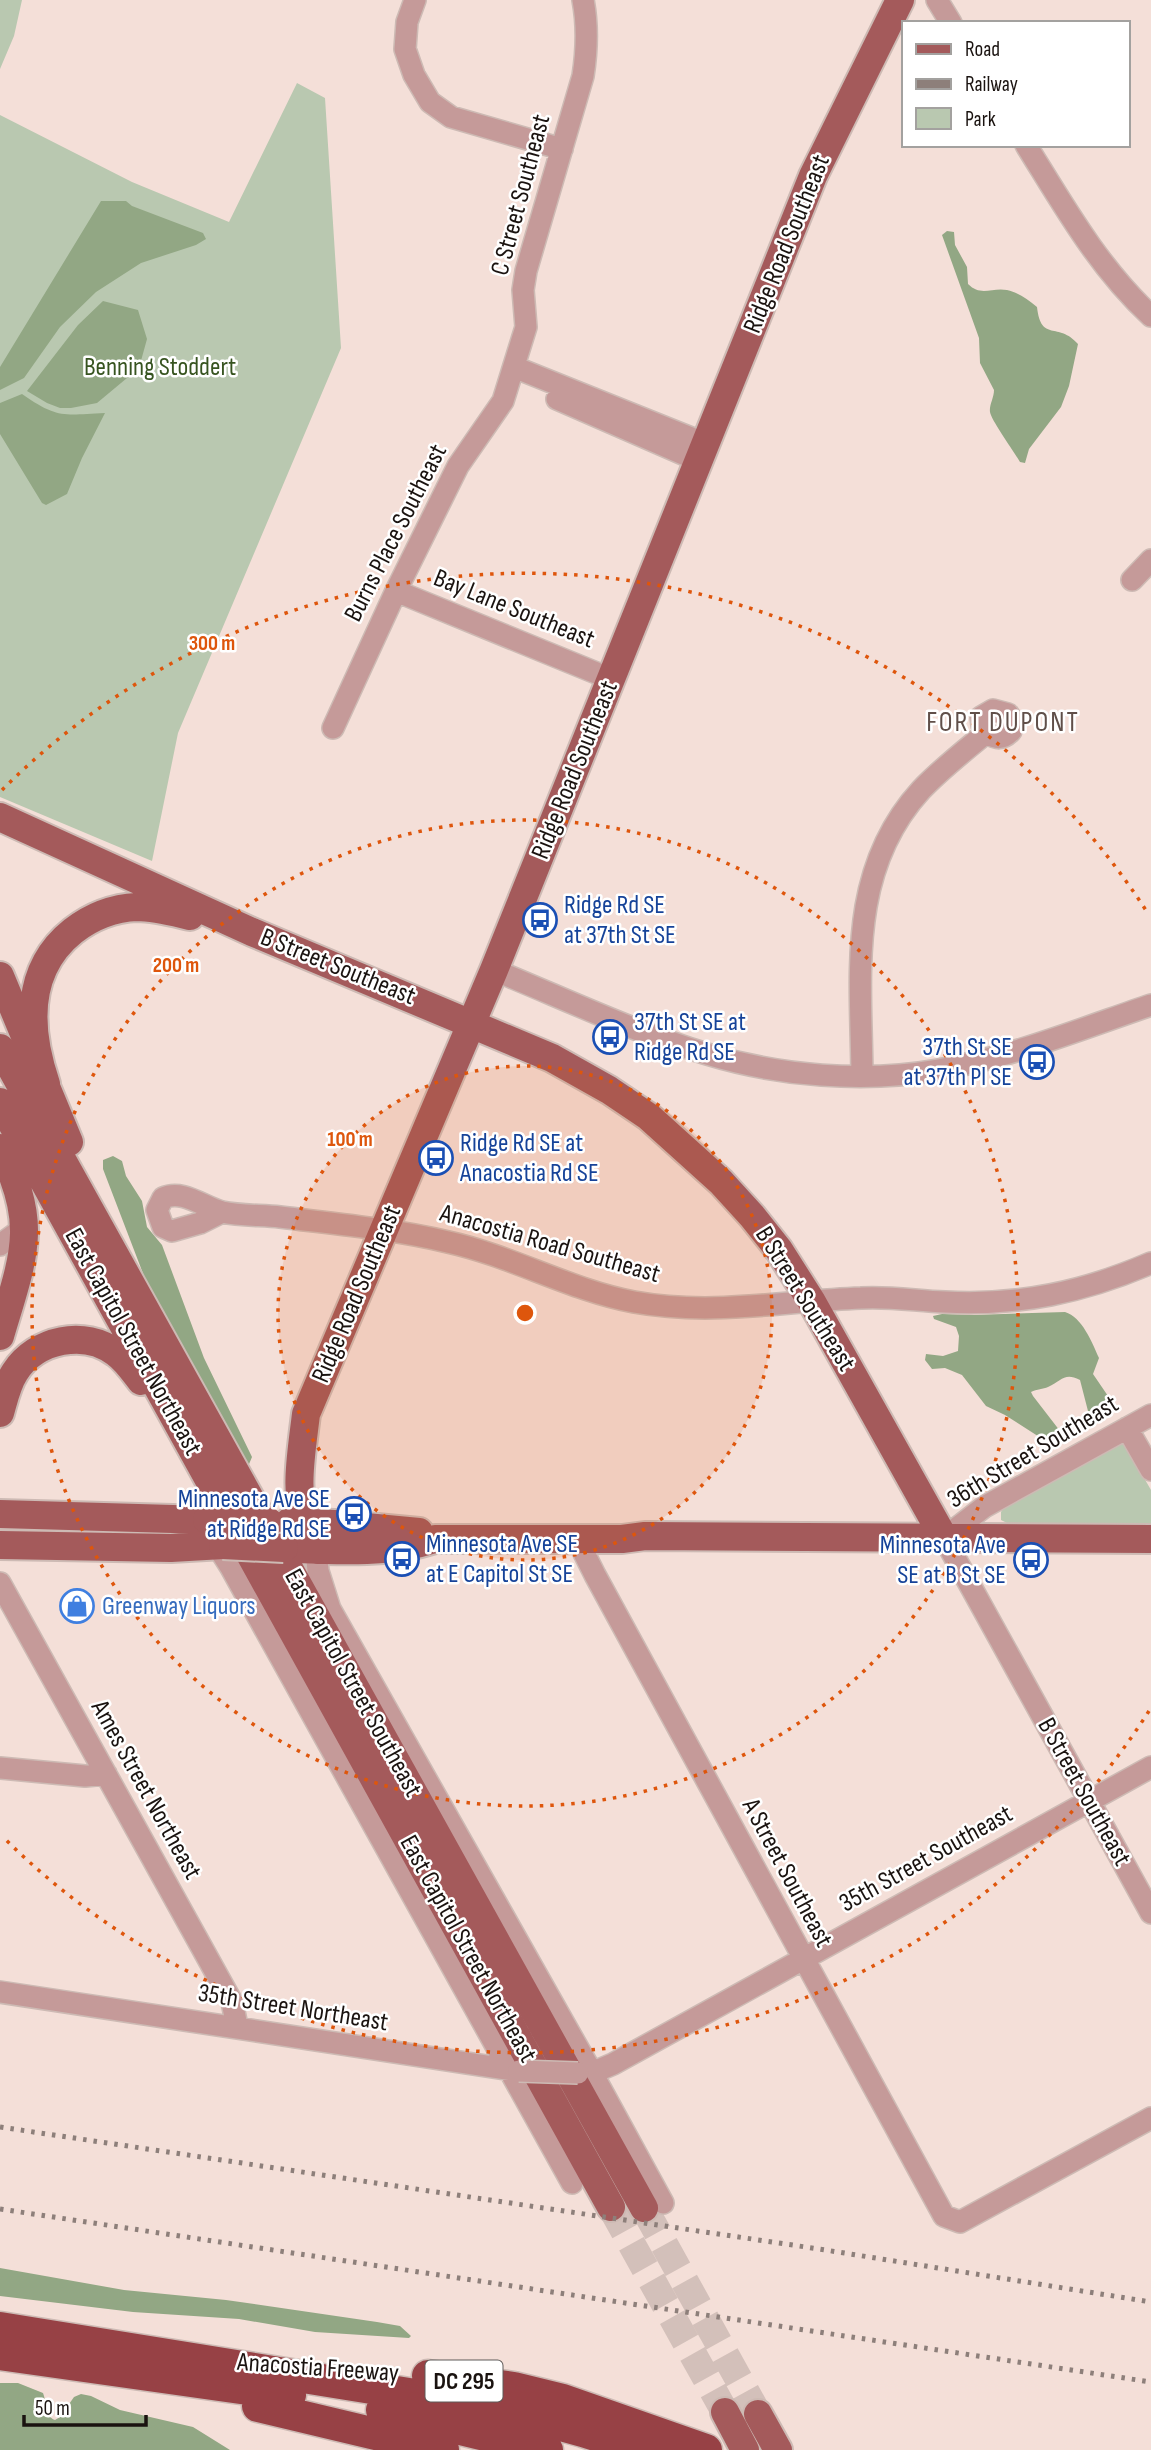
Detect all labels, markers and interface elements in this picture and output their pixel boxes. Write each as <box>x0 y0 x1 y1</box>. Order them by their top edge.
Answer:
legend <box>902 21 1130 147</box>
text: Road <box>965 37 1000 62</box>
text: Railway <box>965 72 1018 97</box>
text: Park <box>965 107 996 132</box>
street label: C Street Southeast <box>485 111 557 279</box>
street label: Ridge Road Southeast <box>737 150 837 338</box>
park label: Benning Stoddert <box>84 352 236 383</box>
street label: Burns Place Southeast <box>338 439 454 627</box>
street label: Bay Lane Southeast <box>429 563 599 655</box>
text: 300 m <box>189 631 235 656</box>
street label: Ridge Road Southeast <box>525 676 625 864</box>
district label: FORT DUPONT <box>926 706 1080 739</box>
place label: Ridge Rd SE at 37th St SE <box>564 890 676 951</box>
bus stop icon: Ridge Rd SE at 37th St SE <box>521 901 559 939</box>
street label: B Street Southeast <box>256 922 420 1012</box>
text: 200 m <box>153 953 199 978</box>
place label: 37th St SE at Ridge Rd SE <box>634 1007 746 1068</box>
bus stop icon: 37th St SE at Ridge Rd SE <box>591 1018 629 1056</box>
place label: 37th St SE at 37th Pl SE <box>903 1032 1012 1093</box>
bus stop icon: 37th St SE at 37th Pl SE <box>1018 1043 1056 1081</box>
text: 100 m <box>327 1127 373 1152</box>
place label: Ridge Rd SE at Anacostia Rd SE <box>459 1128 599 1189</box>
bus stop icon: Ridge Rd SE at Anacostia Rd SE <box>417 1139 455 1177</box>
street label: Anacostia Road Southeast <box>436 1198 663 1290</box>
street label: Ridge Road Southeast <box>306 1201 408 1387</box>
street label: B Street Southeast <box>748 1221 862 1377</box>
street label: East Capitol Street Northeast <box>58 1223 208 1461</box>
centre of rings <box>513 1301 537 1325</box>
street label: 36th Street Southeast <box>942 1389 1124 1515</box>
place label: Minnesota Ave SE at Ridge Rd SE <box>178 1484 330 1545</box>
bus stop icon: Minnesota Ave SE at Ridge Rd SE <box>335 1495 373 1533</box>
place label: Minnesota Ave SE at E Capitol St SE <box>426 1529 578 1590</box>
place label: Minnesota Ave SE at B St SE <box>880 1530 1006 1591</box>
bus stop icon: Minnesota Ave SE at E Capitol St SE <box>383 1540 421 1578</box>
bus stop icon: Minnesota Ave SE at B St SE <box>1012 1541 1050 1579</box>
street label: East Capitol Street Southeast <box>277 1564 429 1802</box>
shop icon: Greenway Liquors <box>58 1587 96 1625</box>
place label: Greenway Liquors <box>102 1591 256 1622</box>
street label: Ames Street Northeast <box>84 1694 208 1885</box>
street label: B Street Southeast <box>1031 1713 1137 1871</box>
street label: A Street Southeast <box>734 1793 839 1953</box>
street label: 35th Street Southeast <box>834 1799 1018 1919</box>
street label: East Capitol Street Northeast <box>393 1830 543 2068</box>
street label: 35th Street Northeast <box>196 1978 390 2038</box>
street label: Anacostia Freeway <box>235 2347 400 2389</box>
road number: DC 295 <box>426 2360 503 2402</box>
scale bar <box>24 2384 147 2428</box>
text: 50 m <box>35 2396 70 2421</box>

